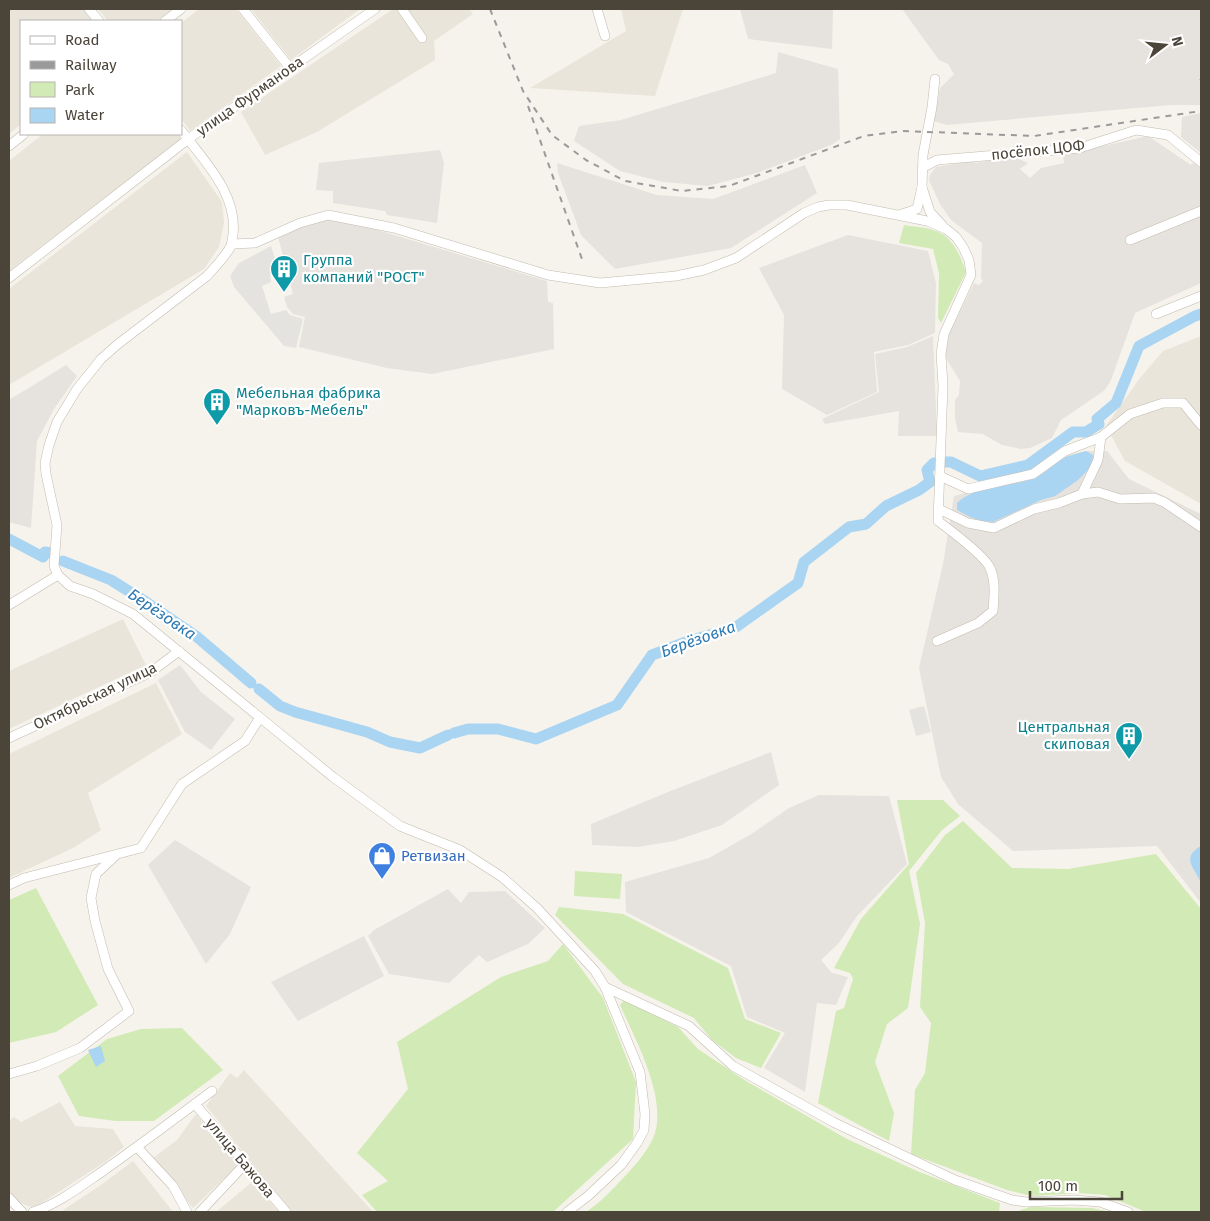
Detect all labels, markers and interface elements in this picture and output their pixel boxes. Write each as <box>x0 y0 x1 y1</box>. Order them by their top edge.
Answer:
legend <box>20 20 182 135</box>
north arrow <box>1140 20 1190 70</box>
text: Road <box>65 31 100 49</box>
text: N <box>1168 35 1186 48</box>
street label: улица Фурманова <box>193 52 307 140</box>
text: Railway <box>65 56 117 74</box>
text: Park <box>65 81 95 99</box>
text: Water <box>65 106 104 124</box>
street label: посёлок ЦОФ <box>990 136 1086 164</box>
place label: Группа компаний "РОСТ" <box>303 251 425 286</box>
building icon: Группа компаний "РОСТ" <box>269 254 299 293</box>
place label: Мебельная фабрика "Марковъ-Мебель" <box>236 384 381 419</box>
building icon: Мебельная фабрика "Марковъ-Мебель" <box>202 387 232 426</box>
water label: Берёзовка <box>124 584 200 644</box>
water label: Берёзовка <box>658 617 738 661</box>
street label: Октябрьская улица <box>30 658 160 734</box>
place label: Центральная скиповая <box>1018 718 1110 753</box>
building icon: Центральная скиповая <box>1114 721 1144 760</box>
shop icon: Ретвизан <box>367 841 397 880</box>
place label: Ретвизан <box>401 847 466 865</box>
street label: улица Бажова <box>201 1114 279 1202</box>
scale bar <box>1030 1168 1122 1200</box>
text: 100 m <box>1038 1177 1078 1195</box>

